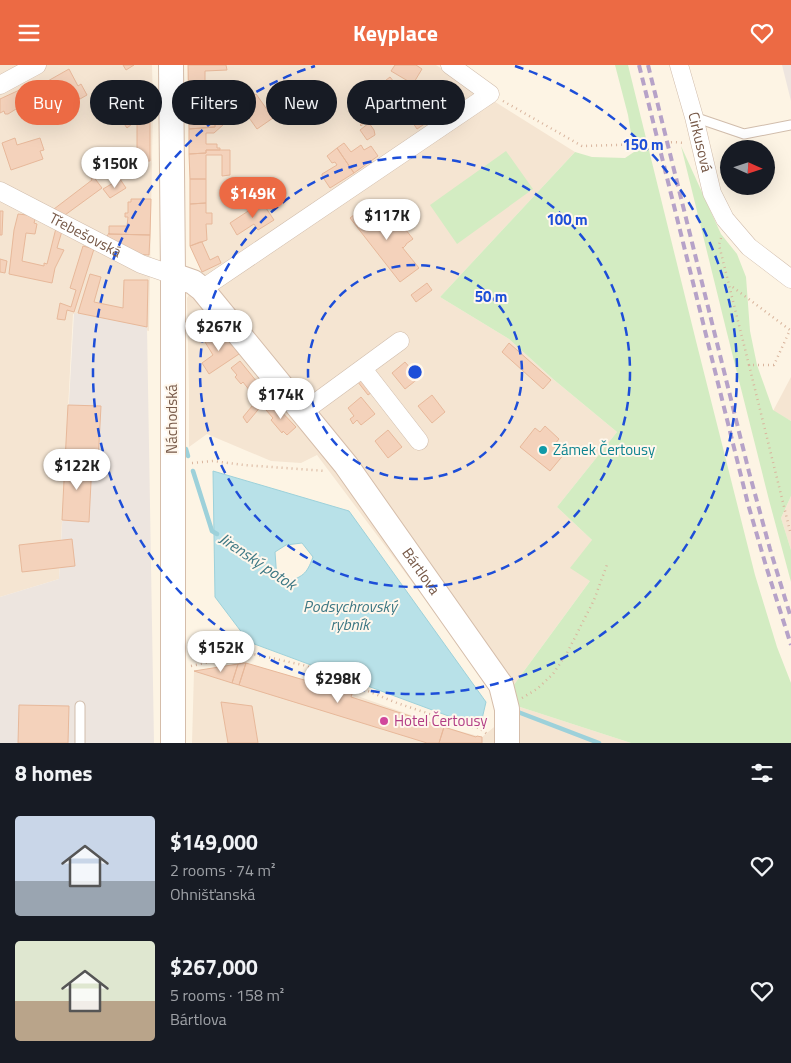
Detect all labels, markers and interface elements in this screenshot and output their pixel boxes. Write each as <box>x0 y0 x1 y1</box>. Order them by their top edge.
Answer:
text: Keyplace <box>353 16 438 50</box>
icon: menu <box>15 19 43 47</box>
icon: heart <box>748 19 776 47</box>
chip: Buy <box>15 80 80 125</box>
chip: Rent <box>90 80 162 125</box>
chip: Filters <box>172 80 256 125</box>
chip: New <box>266 80 337 125</box>
chip: Apartment <box>347 80 465 125</box>
street label: Cirkusová <box>682 109 719 175</box>
text: 150 m <box>622 133 664 156</box>
north arrow <box>720 140 775 195</box>
map controls <box>720 140 775 195</box>
pin: $150K <box>80 147 150 189</box>
text: $150K <box>92 151 138 175</box>
pin: $149K <box>218 177 288 219</box>
text: $149K <box>230 181 276 205</box>
pin: $117K <box>352 199 422 241</box>
text: $117K <box>364 203 410 227</box>
street label: Třebešovská <box>45 206 126 263</box>
text: 100 m <box>546 208 588 231</box>
text: 50 m <box>475 285 507 308</box>
pin: $267K <box>184 309 254 352</box>
text: $267K <box>196 314 242 338</box>
centre of rings <box>406 363 424 381</box>
pin: $174K <box>246 377 316 420</box>
text: $174K <box>258 382 304 406</box>
street label: Náchodská <box>160 384 183 454</box>
place label: Zámek Čertousy <box>553 438 655 461</box>
marker: Zámek Čertousy <box>537 444 549 456</box>
pin: $122K <box>42 449 112 491</box>
text: $122K <box>54 453 100 477</box>
water label: Jirenský potok <box>215 526 303 597</box>
street label: Bártlova <box>397 543 446 600</box>
water label: Podsychrovský rybník <box>303 594 399 636</box>
pin: $152K <box>186 631 256 673</box>
text: $152K <box>198 635 244 659</box>
pin: $298K <box>303 661 373 704</box>
text: $298K <box>315 666 361 690</box>
place label: Hotel Čertousy <box>394 709 488 732</box>
marker: Hotel Čertousy <box>378 715 390 727</box>
text: 8 homes <box>15 757 92 789</box>
icon: filters <box>748 759 776 787</box>
text: $149,000 <box>170 826 258 858</box>
icon: home <box>55 836 115 896</box>
icon: heart <box>748 852 776 880</box>
text: 2 rooms · 74 m² <box>170 858 275 882</box>
text: Ohnišťanská <box>170 882 255 906</box>
text: $267,000 <box>170 951 258 983</box>
icon: home <box>55 961 115 1021</box>
icon: heart <box>748 977 776 1005</box>
text: 5 rooms · 158 m² <box>170 983 284 1007</box>
text: Bártlova <box>170 1007 227 1031</box>

